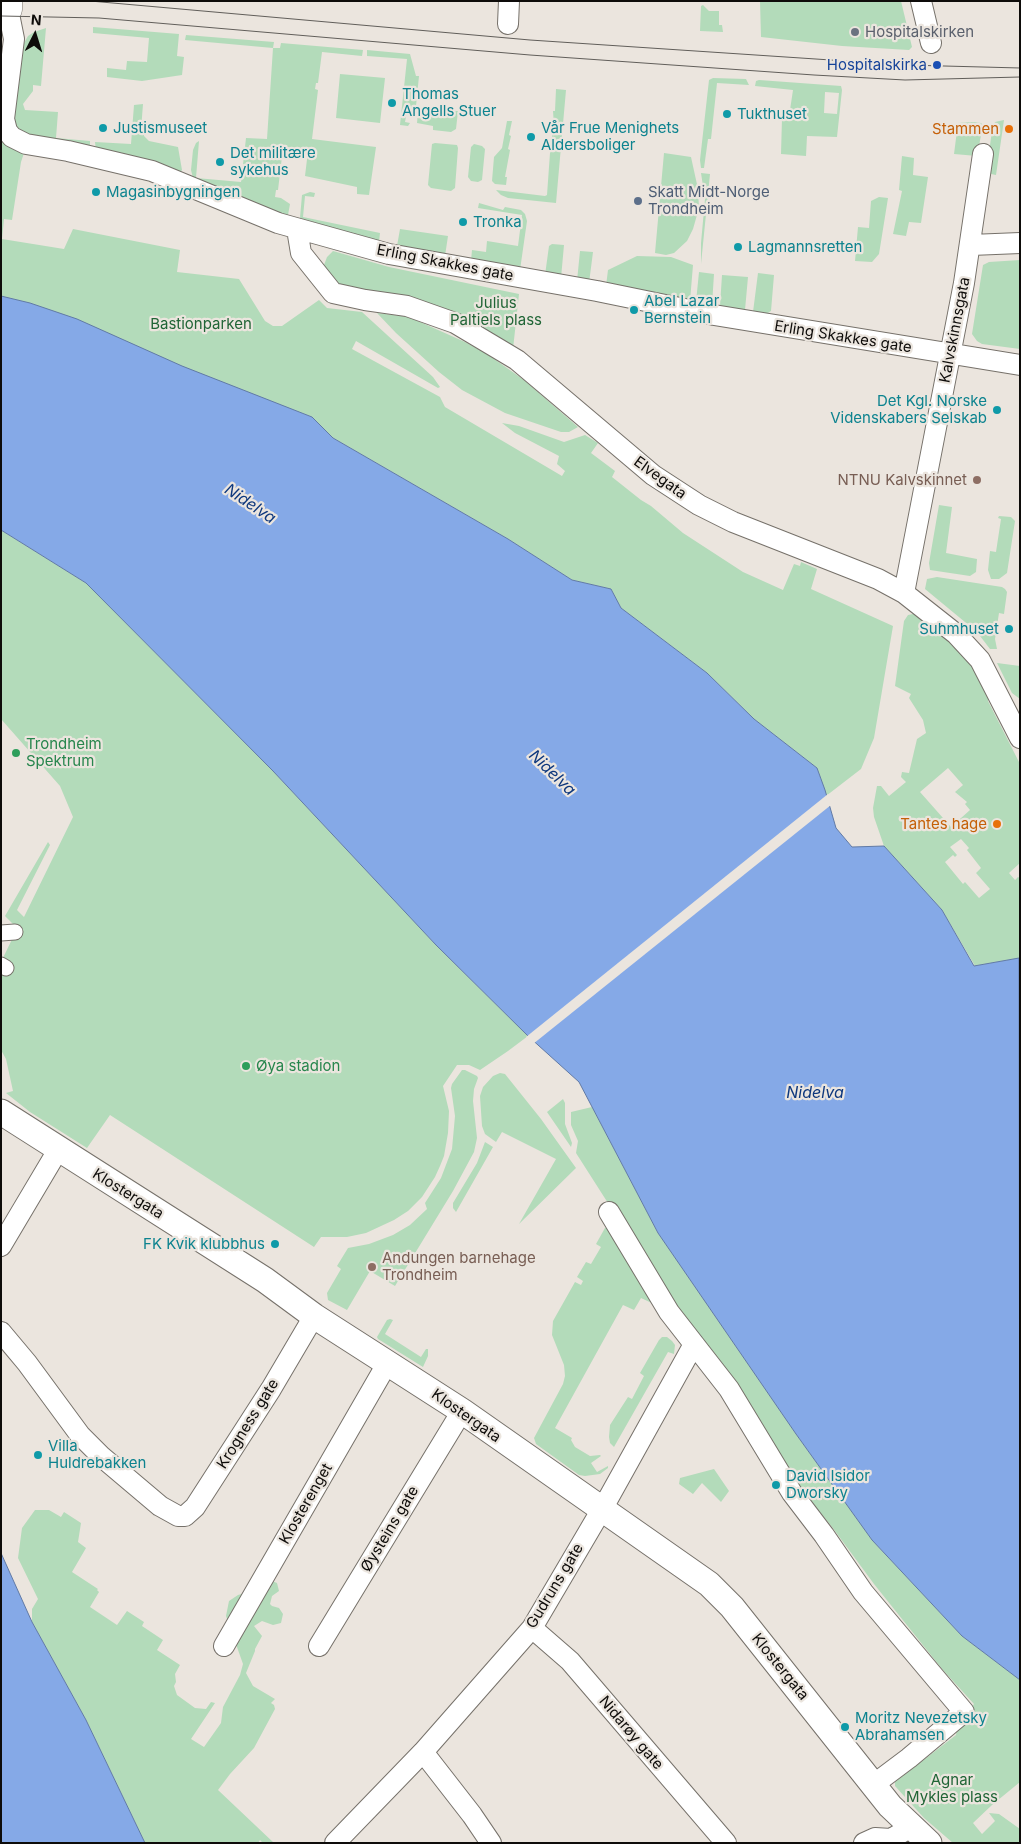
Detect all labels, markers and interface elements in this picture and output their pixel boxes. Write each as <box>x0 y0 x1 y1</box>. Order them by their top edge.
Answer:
north arrow <box>10 10 60 60</box>
text: N <box>30 11 42 28</box>
place label: Hospitalskirken <box>865 23 974 41</box>
marker: Hospitalskirken <box>849 26 861 38</box>
place label: Hospitalskirka <box>827 56 927 74</box>
marker: Hospitalskirka <box>931 59 943 71</box>
place label: Thomas Angells Stuer <box>402 85 496 120</box>
marker: Thomas Angells Stuer <box>386 97 398 109</box>
place label: Tukthuset <box>737 105 807 123</box>
marker: Tukthuset <box>721 108 733 120</box>
place label: Justismuseet <box>113 119 207 137</box>
place label: Vår Frue Menighets Aldersboliger <box>541 119 679 154</box>
place label: Stammen <box>932 120 999 138</box>
marker: Justismuseet <box>97 122 109 134</box>
marker: Stammen <box>1003 123 1015 135</box>
marker: Vår Frue Menighets Aldersboliger <box>525 131 537 143</box>
place label: Det militære sykehus <box>230 144 316 179</box>
marker: Det militære sykehus <box>214 156 226 168</box>
place label: Magasinbygningen <box>106 183 240 201</box>
place label: Skatt Midt-Norge Trondheim <box>648 183 770 218</box>
marker: Magasinbygningen <box>90 186 102 198</box>
marker: Skatt Midt-Norge Trondheim <box>632 195 644 207</box>
place label: Tronka <box>473 213 522 231</box>
marker: Tronka <box>457 216 469 228</box>
place label: Lagmannsretten <box>748 238 862 256</box>
street label: Erling Skakkes gate <box>375 241 515 285</box>
marker: Lagmannsretten <box>732 241 744 253</box>
street label: Kalvskinnsgata <box>936 276 974 384</box>
place label: Abel Lazar Bernstein <box>644 292 719 327</box>
park label: Julius Paltiels plass <box>450 294 542 329</box>
marker: Abel Lazar Bernstein <box>628 304 640 316</box>
park label: Bastionparken <box>150 315 252 333</box>
street label: Erling Skakkes gate <box>773 317 913 357</box>
place label: Det Kgl. Norske Videnskabers Selskab <box>830 392 987 427</box>
marker: Det Kgl. Norske Videnskabers Selskab <box>991 404 1003 416</box>
street label: Elvegata <box>630 453 690 503</box>
place label: NTNU Kalvskinnet <box>838 471 967 489</box>
marker: NTNU Kalvskinnet <box>971 474 983 486</box>
water label: Nidelva <box>221 480 279 528</box>
place label: Suhmhuset <box>919 620 999 638</box>
marker: Suhmhuset <box>1003 623 1015 635</box>
place label: Trondheim Spektrum <box>26 735 102 770</box>
water label: Nidelva <box>525 746 579 800</box>
marker: Trondheim Spektrum <box>10 747 22 759</box>
place label: Tantes hage <box>900 815 987 833</box>
marker: Tantes hage <box>991 818 1003 830</box>
place label: Øya stadion <box>256 1057 340 1075</box>
marker: Øya stadion <box>240 1060 252 1072</box>
water label: Nidelva <box>786 1083 844 1103</box>
street label: Klostergata <box>89 1165 167 1223</box>
place label: FK Kvik klubbhus <box>143 1235 265 1253</box>
marker: FK Kvik klubbhus <box>269 1238 281 1250</box>
place label: Andungen barnehage Trondheim <box>382 1249 536 1284</box>
marker: Andungen barnehage Trondheim <box>366 1261 378 1273</box>
street label: Krogness gate <box>213 1376 283 1472</box>
street label: Klostergata <box>428 1386 504 1446</box>
place label: Villa Huldrebakken <box>48 1437 146 1472</box>
marker: Villa Huldrebakken <box>32 1449 44 1461</box>
street label: Klosterenget <box>276 1461 336 1547</box>
place label: David Isidor Dworsky <box>786 1467 870 1502</box>
marker: David Isidor Dworsky <box>770 1479 782 1491</box>
street label: Øysteins gate <box>357 1483 423 1575</box>
street label: Gudruns gate <box>523 1540 587 1632</box>
street label: Klostergata <box>748 1630 812 1704</box>
street label: Nidarøy gate <box>595 1693 667 1773</box>
place label: Moritz Nevezetsky Abrahamsen <box>855 1709 987 1744</box>
marker: Moritz Nevezetsky Abrahamsen <box>839 1721 851 1733</box>
park label: Agnar Mykles plass <box>906 1771 998 1806</box>

